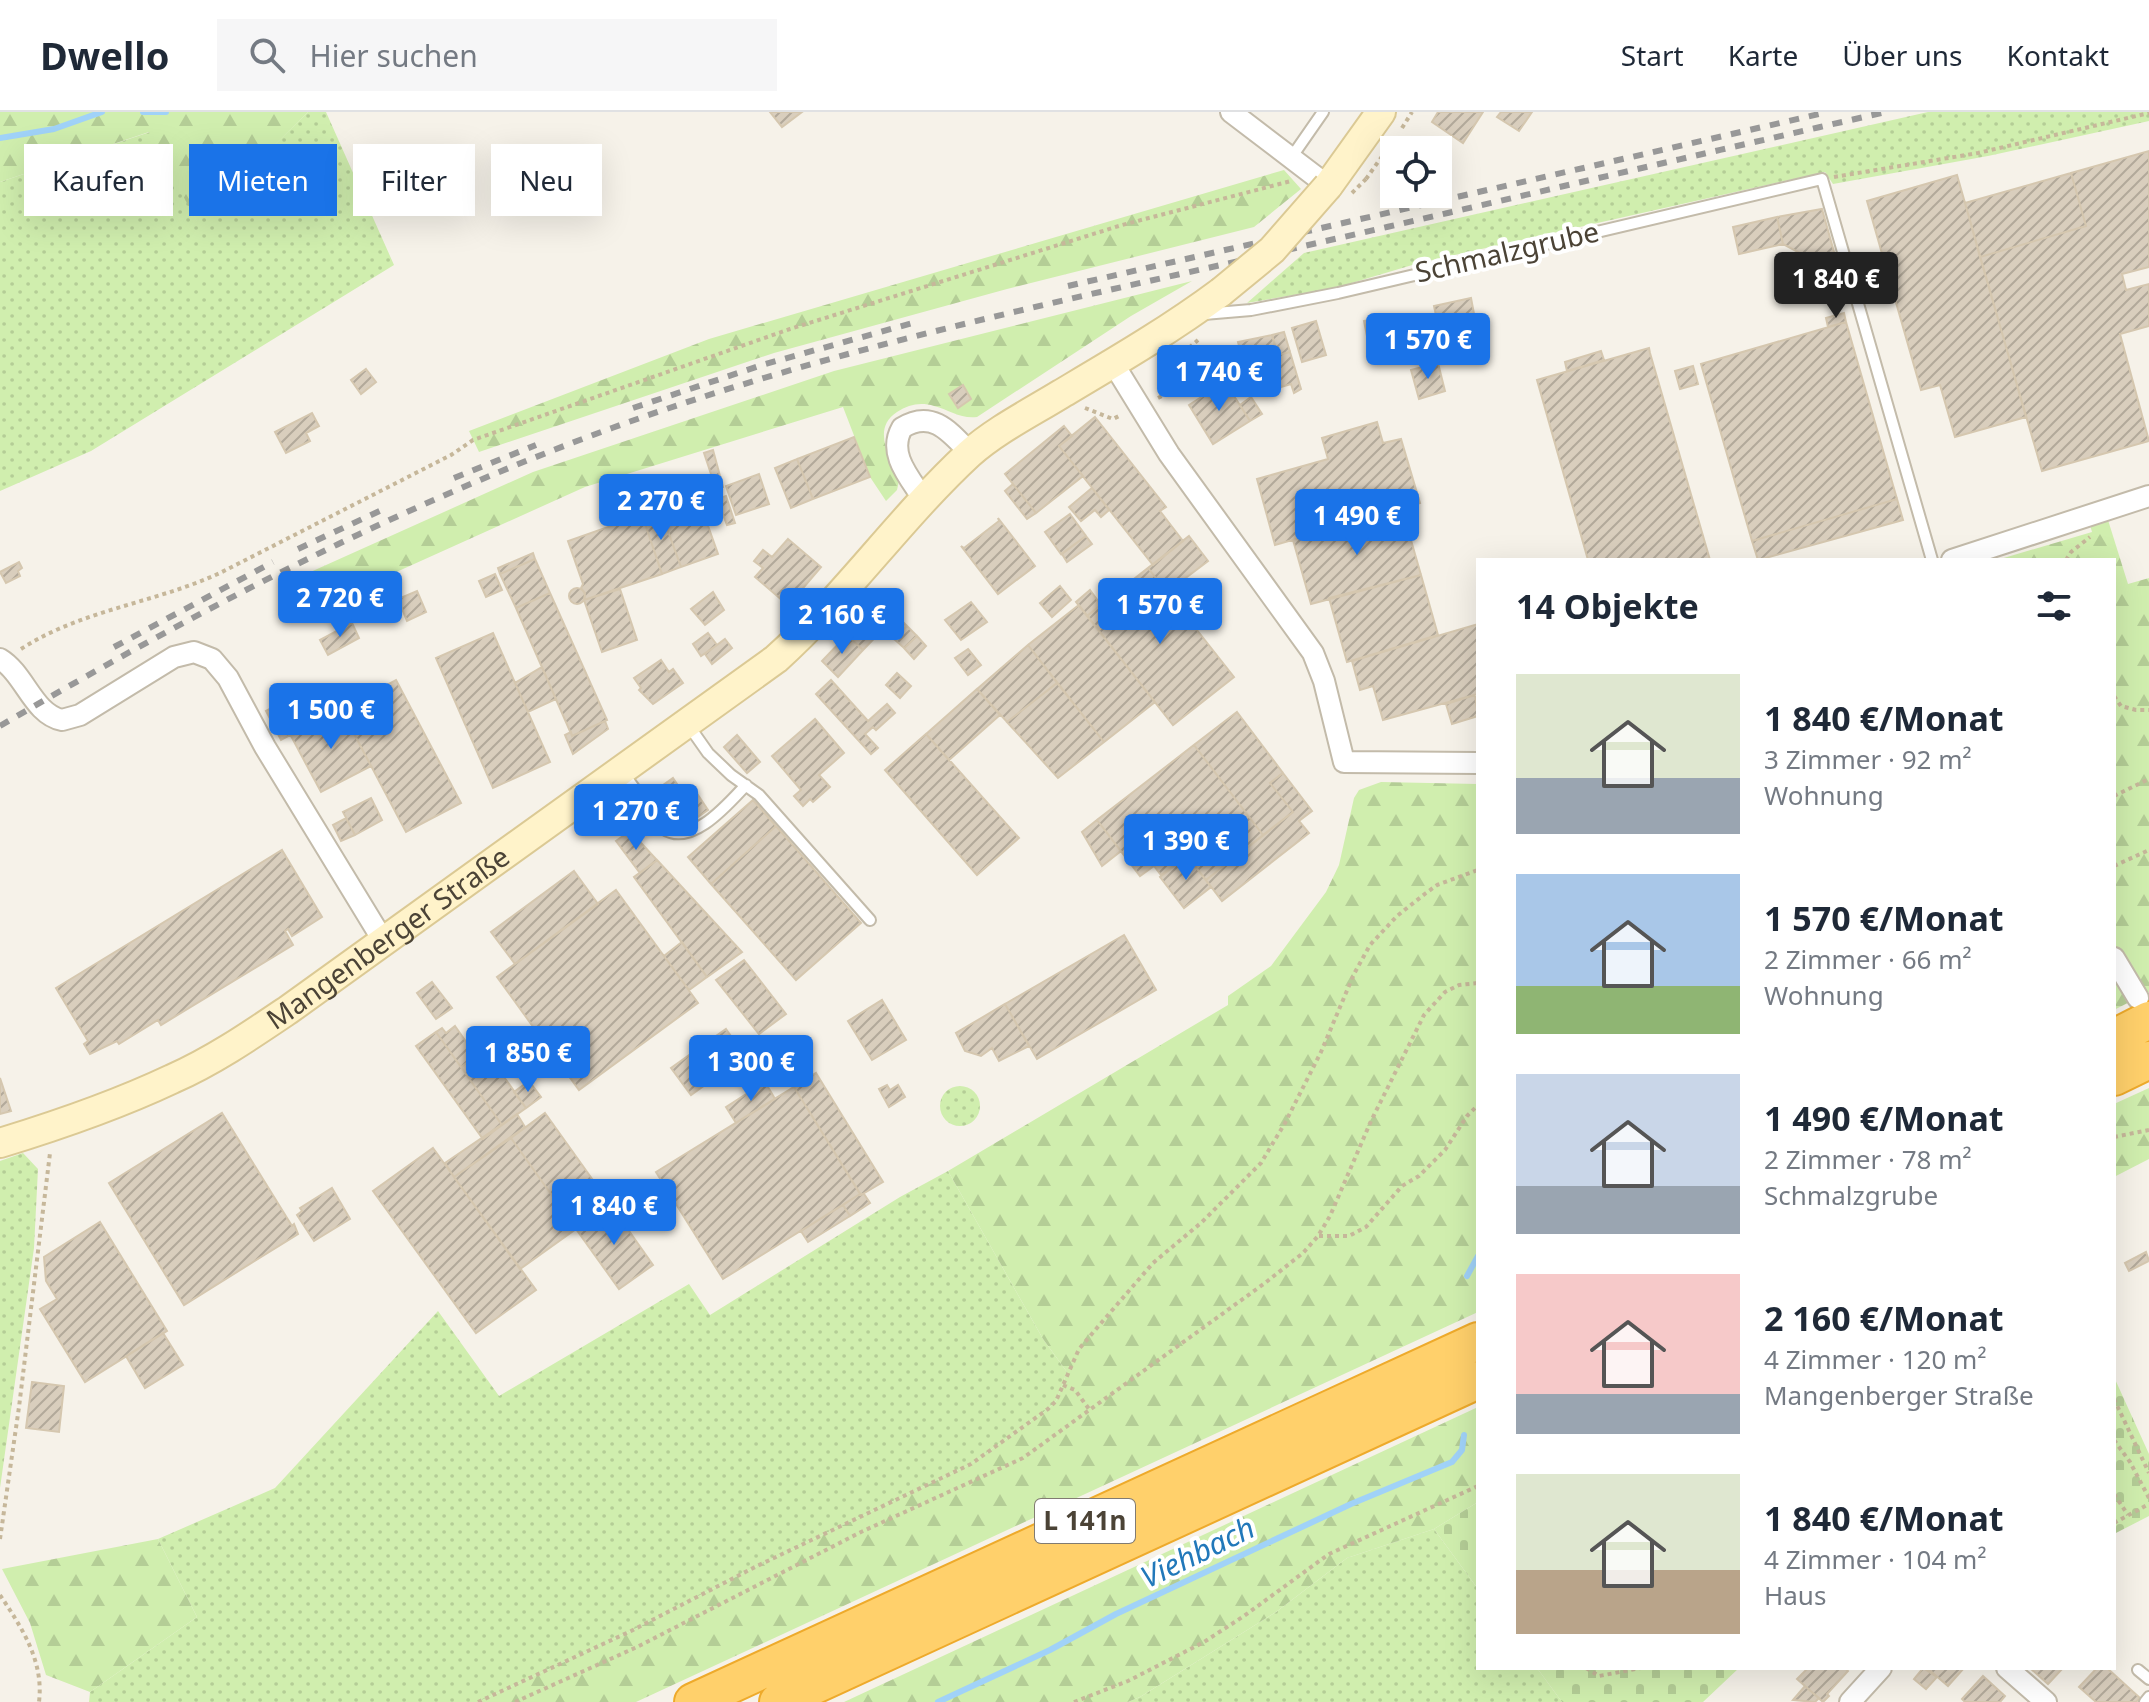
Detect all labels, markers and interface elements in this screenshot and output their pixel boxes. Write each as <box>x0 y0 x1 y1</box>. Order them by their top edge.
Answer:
search box <box>217 19 777 91</box>
text: Dwello <box>40 29 169 81</box>
icon: search <box>245 33 289 77</box>
text: Hier suchen <box>309 35 478 76</box>
text: Start <box>1621 36 1684 74</box>
text: Karte <box>1728 36 1798 74</box>
text: Über uns <box>1842 36 1963 74</box>
text: Kontakt <box>2007 36 2109 74</box>
map controls <box>1380 136 1452 208</box>
button: locate <box>1380 136 1452 208</box>
chip: Kaufen <box>24 144 173 216</box>
chip: Mieten <box>189 144 337 216</box>
chip: Filter <box>353 144 475 216</box>
chip: Neu <box>491 144 602 216</box>
street label: Schmalzgrube <box>1411 211 1602 291</box>
pin: 1 840 € <box>1762 252 1910 320</box>
text: 1 840 € <box>1792 260 1880 296</box>
pin: 1 570 € <box>1354 313 1502 381</box>
text: 1 570 € <box>1384 321 1472 357</box>
pin: 1 740 € <box>1145 345 1293 413</box>
text: 1 740 € <box>1175 353 1263 389</box>
pin: 2 270 € <box>587 474 735 542</box>
text: 2 270 € <box>617 482 705 518</box>
pin: 1 490 € <box>1283 489 1431 557</box>
text: 1 490 € <box>1313 497 1401 533</box>
pin: 2 720 € <box>266 571 414 639</box>
pin: 1 570 € <box>1086 578 1234 646</box>
text: 2 720 € <box>296 579 384 615</box>
text: 14 Objekte <box>1516 583 1699 629</box>
icon: filters <box>2032 584 2076 628</box>
text: 1 570 € <box>1116 586 1204 622</box>
pin: 2 160 € <box>768 588 916 656</box>
text: 2 160 € <box>798 596 886 632</box>
pin: 1 500 € <box>257 683 405 751</box>
text: 1 500 € <box>287 691 375 727</box>
text: 1 840 €/Monat <box>1764 695 2004 741</box>
icon: home <box>1580 706 1676 802</box>
text: 3 Zimmer · 92 m² <box>1764 741 1972 777</box>
text: Wohnung <box>1764 777 1884 813</box>
pin: 1 270 € <box>562 784 710 852</box>
text: 1 270 € <box>592 792 680 828</box>
pin: 1 390 € <box>1112 814 1260 882</box>
text: 1 390 € <box>1142 822 1230 858</box>
street label: Mangenberger Straße <box>258 837 517 1037</box>
text: 1 570 €/Monat <box>1764 895 2004 941</box>
icon: home <box>1580 906 1676 1002</box>
text: 2 Zimmer · 66 m² <box>1764 941 1972 977</box>
text: Wohnung <box>1764 977 1884 1013</box>
pin: 1 850 € <box>454 1026 602 1094</box>
text: 1 850 € <box>484 1034 572 1070</box>
pin: 1 300 € <box>677 1035 825 1103</box>
text: 1 300 € <box>707 1043 795 1079</box>
text: 1 490 €/Monat <box>1764 1095 2004 1141</box>
icon: home <box>1580 1106 1676 1202</box>
text: 2 Zimmer · 78 m² <box>1764 1141 1972 1177</box>
text: Schmalzgrube <box>1764 1177 1938 1213</box>
pin: 1 840 € <box>540 1179 688 1247</box>
text: 1 840 € <box>570 1187 658 1223</box>
text: 2 160 €/Monat <box>1764 1295 2004 1341</box>
icon: home <box>1580 1306 1676 1402</box>
text: 4 Zimmer · 120 m² <box>1764 1341 1987 1377</box>
text: Mangenberger Straße <box>1764 1377 2034 1413</box>
text: 1 840 €/Monat <box>1764 1495 2004 1541</box>
road number: L 141n <box>1035 1499 1135 1543</box>
water label: Viehbach <box>1134 1506 1261 1597</box>
icon: home <box>1580 1506 1676 1602</box>
text: 4 Zimmer · 104 m² <box>1764 1541 1987 1577</box>
text: Haus <box>1764 1577 1826 1613</box>

